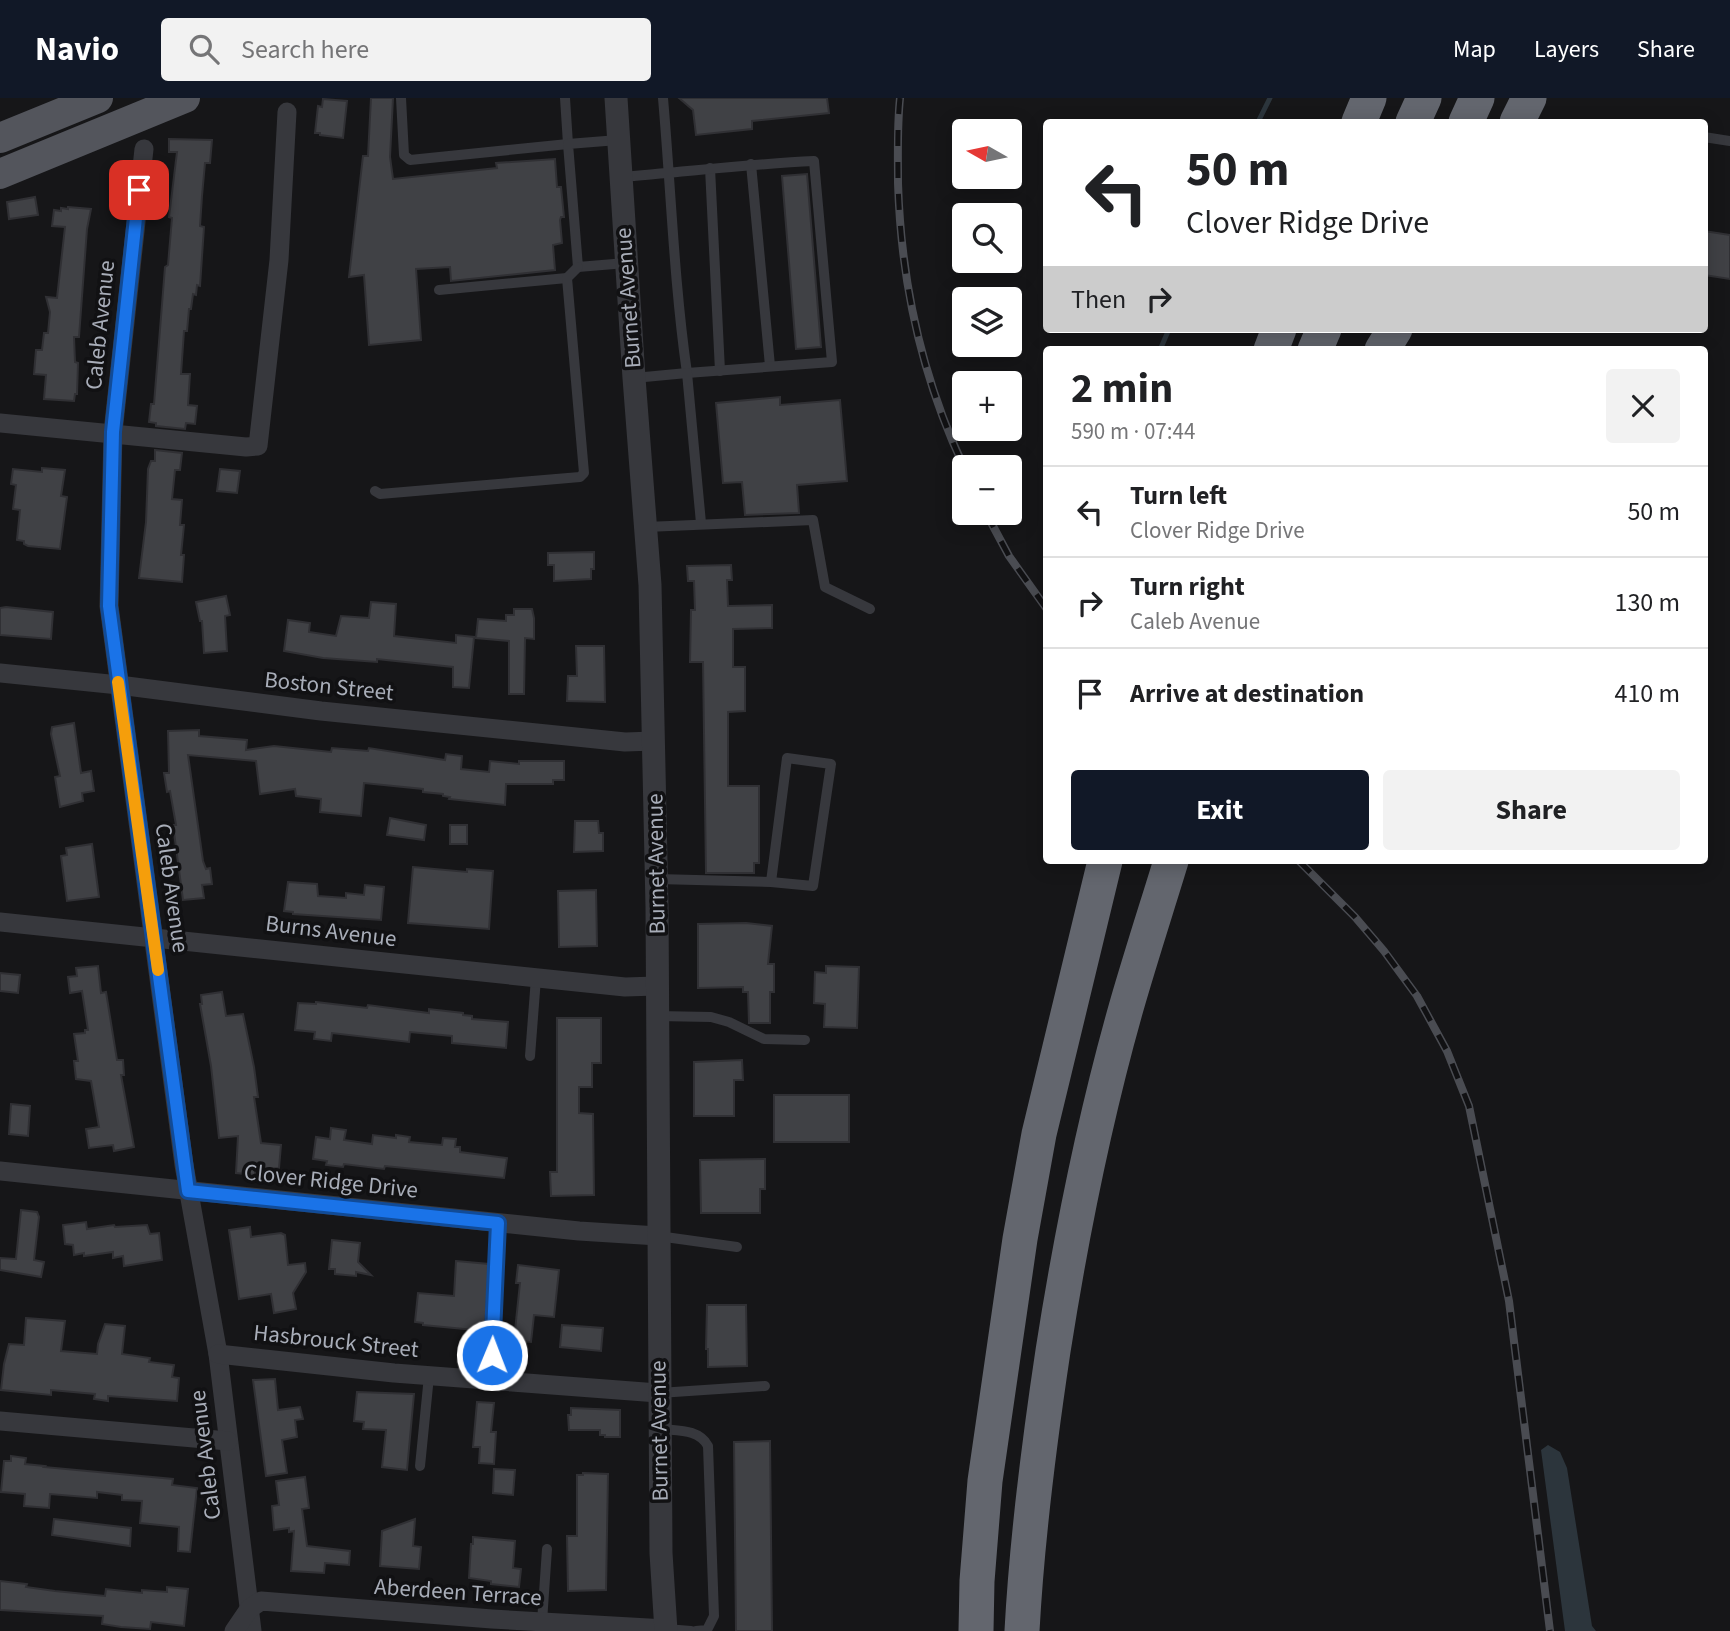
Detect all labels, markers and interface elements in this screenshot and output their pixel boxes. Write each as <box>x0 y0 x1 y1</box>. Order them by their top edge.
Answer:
search box <box>161 18 651 81</box>
text: Navio <box>35 26 119 73</box>
icon: search <box>185 30 223 68</box>
text: Search here <box>241 31 369 68</box>
text: Map <box>1453 32 1496 67</box>
text: Layers <box>1534 32 1599 67</box>
text: Share <box>1637 32 1695 67</box>
north arrow <box>952 119 1022 189</box>
map controls <box>952 119 1022 525</box>
text: 50 m <box>1186 135 1290 205</box>
icon: left <box>1071 147 1162 238</box>
pin <box>109 160 169 220</box>
icon: arrive <box>120 171 158 209</box>
text: Clover Ridge Drive <box>1186 200 1429 246</box>
button: search <box>952 203 1022 273</box>
street label: Burnet Avenue <box>607 226 649 370</box>
street label: Caleb Avenue <box>77 259 123 391</box>
icon: right <box>1140 280 1178 318</box>
text: Then <box>1071 281 1126 318</box>
button: layers <box>952 287 1022 357</box>
text: 2 min <box>1071 359 1173 419</box>
button: close <box>1606 369 1680 443</box>
button: + <box>952 371 1022 441</box>
text: 590 m · 07:44 <box>1071 415 1195 448</box>
button: − <box>952 455 1022 525</box>
text: Turn left <box>1130 477 1227 514</box>
icon: left <box>1071 493 1109 531</box>
text: 50 m <box>1627 493 1680 530</box>
text: Clover Ridge Drive <box>1130 514 1305 547</box>
text: Turn right <box>1130 568 1245 605</box>
icon: right <box>1071 584 1109 622</box>
text: 130 m <box>1614 584 1680 621</box>
text: Caleb Avenue <box>1130 605 1260 638</box>
street label: Boston Street <box>263 663 396 709</box>
icon: arrive <box>1071 675 1109 713</box>
text: Arrive at destination <box>1130 675 1364 712</box>
text: 410 m <box>1614 675 1680 712</box>
button: Exit <box>1071 770 1369 850</box>
button: Share <box>1383 770 1680 850</box>
street label: Burnet Avenue <box>638 793 674 935</box>
street label: Caleb Avenue <box>147 821 197 955</box>
street label: Burns Avenue <box>264 907 398 955</box>
street label: Clover Ridge Drive <box>242 1155 420 1207</box>
street label: Hasbrouck Street <box>252 1316 420 1366</box>
position arrow <box>455 1318 529 1392</box>
street label: Burnet Avenue <box>641 1360 677 1502</box>
street label: Caleb Avenue <box>181 1388 229 1522</box>
street label: Aberdeen Terrace <box>373 1570 543 1614</box>

